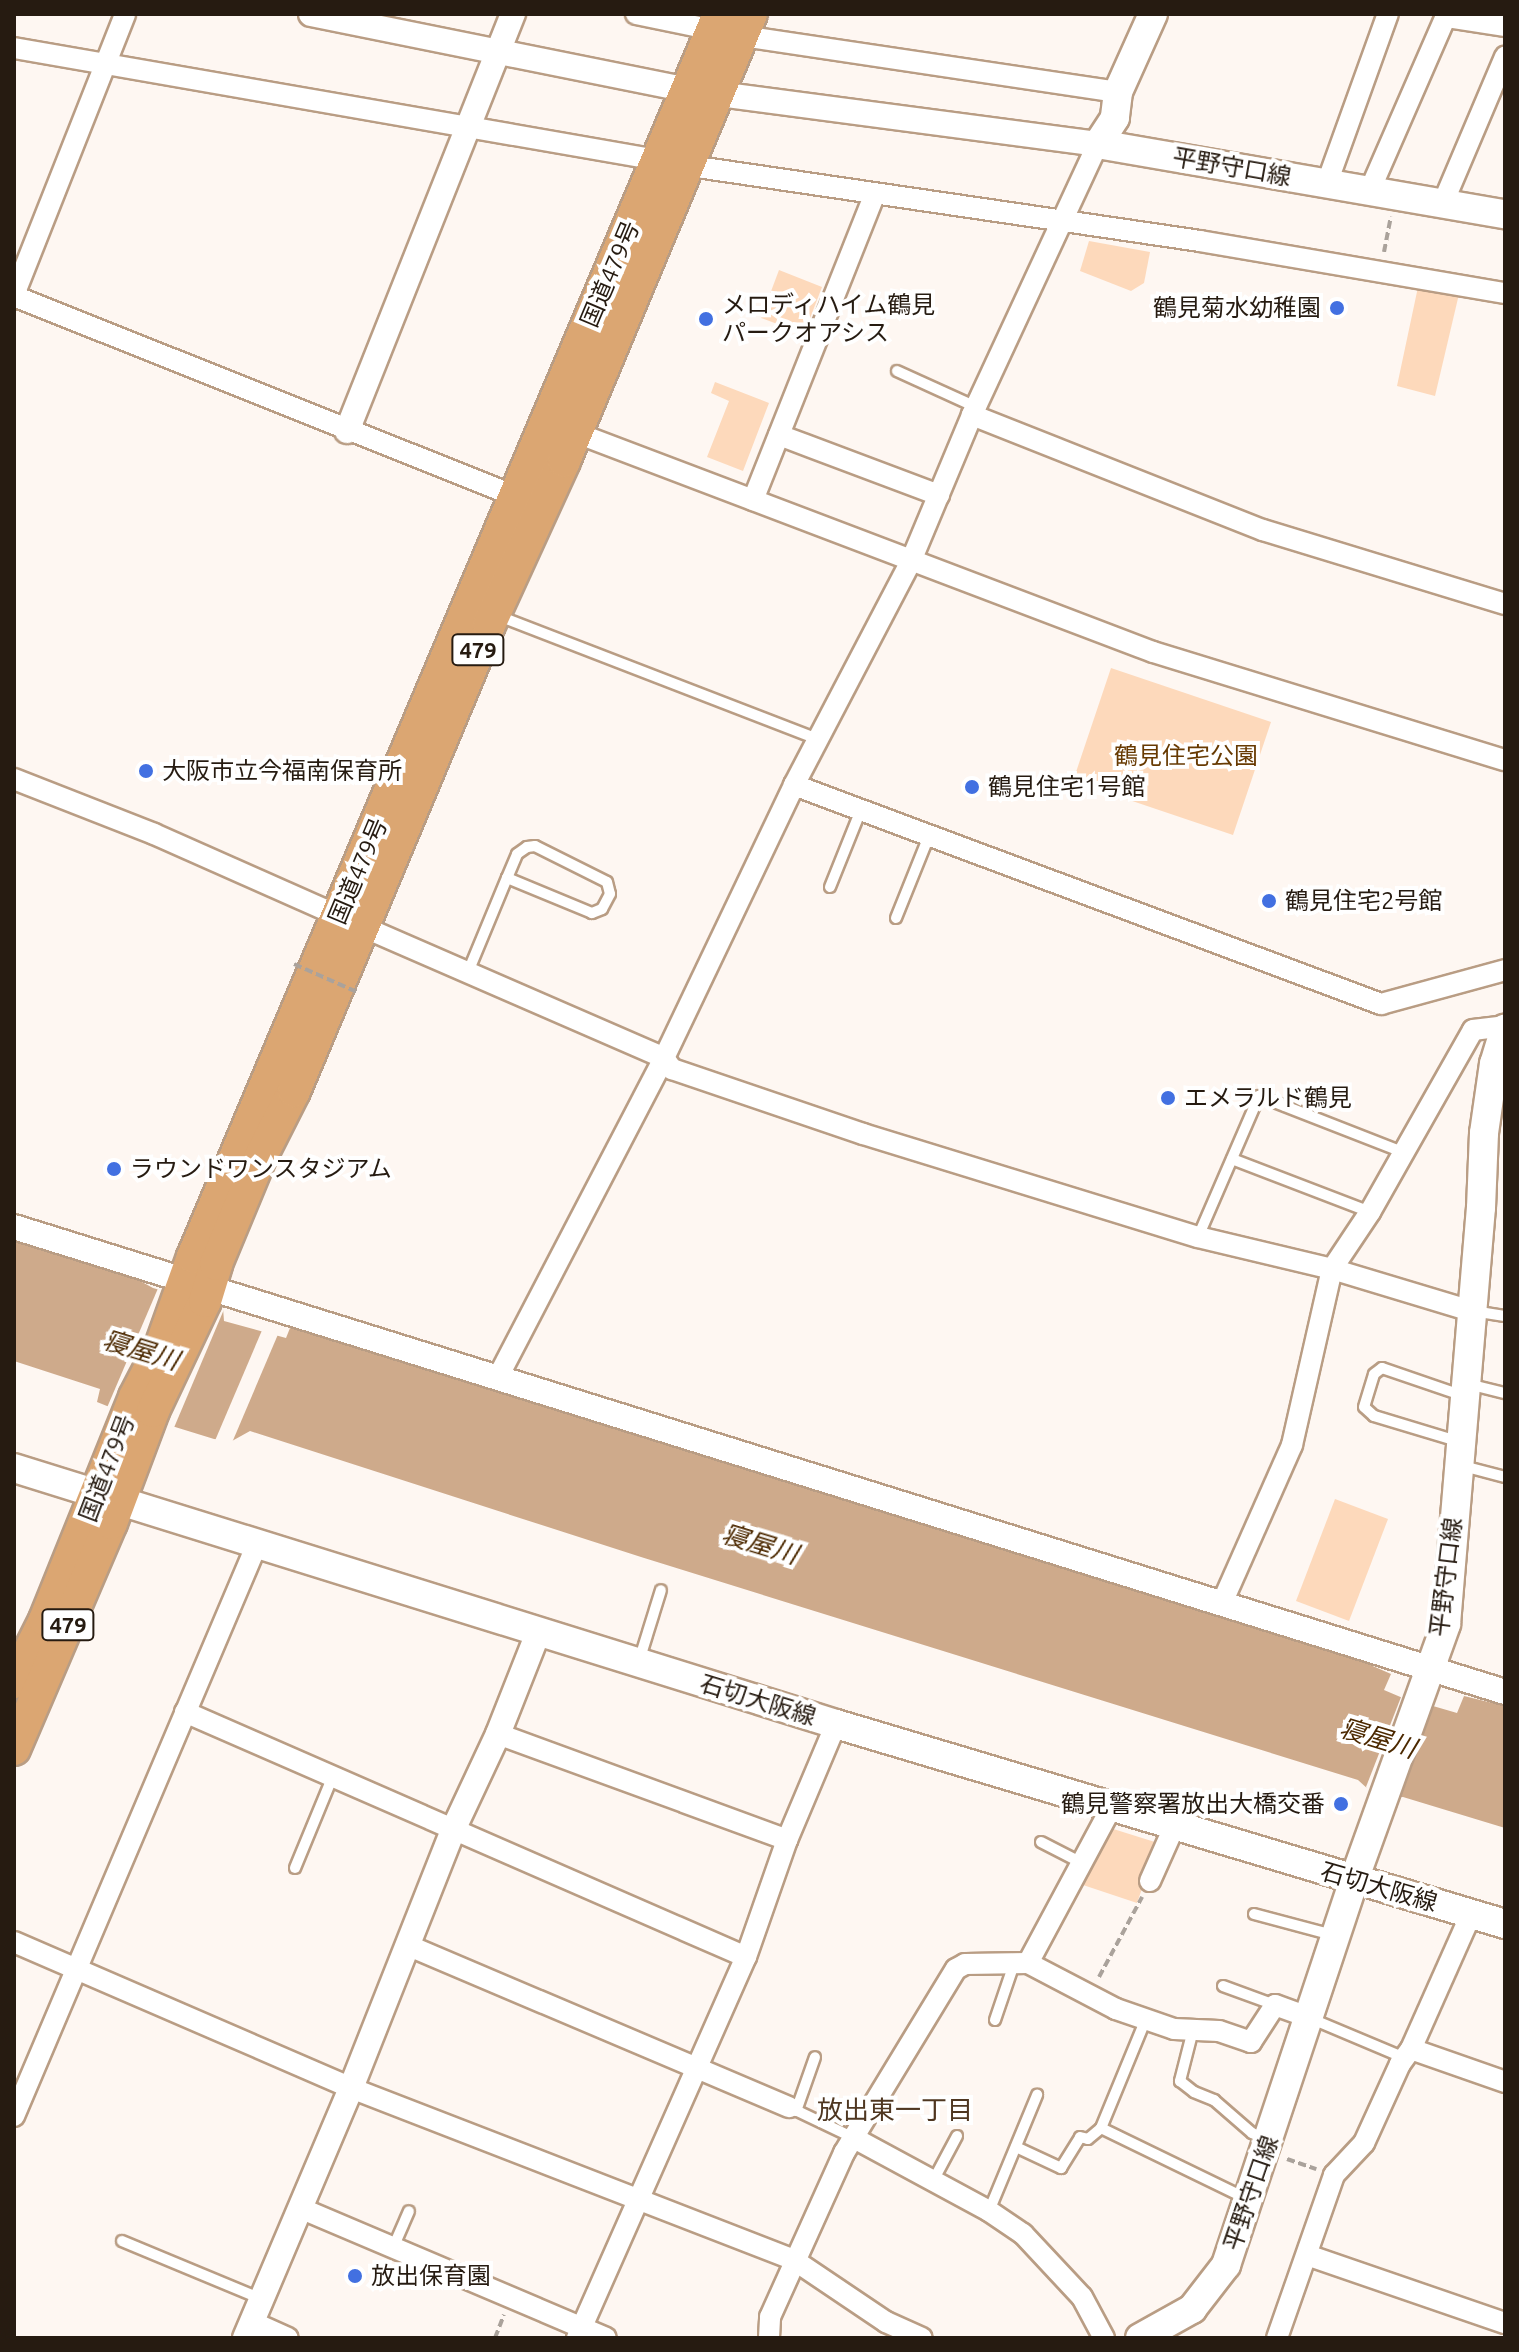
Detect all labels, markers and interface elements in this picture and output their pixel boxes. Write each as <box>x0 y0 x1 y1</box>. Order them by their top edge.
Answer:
street label: 平野守口線 <box>1170 142 1294 192</box>
street label: 国道479号 <box>575 217 645 331</box>
place label: メロディハイム鶴見 パークオアシス <box>722 291 938 347</box>
place label: 鶴見菊水幼稚園 <box>1153 294 1321 322</box>
marker: 鶴見菊水幼稚園 <box>1328 299 1346 317</box>
marker: メロディハイム鶴見 パークオアシス <box>697 310 715 328</box>
road number: 479 <box>450 632 506 668</box>
park label: 鶴見住宅公園 <box>1114 742 1258 770</box>
place label: 大阪市立今福南保育所 <box>162 757 402 785</box>
marker: 大阪市立今福南保育所 <box>137 762 155 780</box>
place label: 鶴見住宅1号館 <box>988 773 1146 801</box>
marker: 鶴見住宅1号館 <box>963 778 981 796</box>
street label: 国道479号 <box>323 814 393 928</box>
place label: 鶴見住宅2号館 <box>1285 887 1443 915</box>
marker: 鶴見住宅2号館 <box>1260 892 1278 910</box>
place label: エメラルド鶴見 <box>1184 1084 1352 1112</box>
marker: エメラルド鶴見 <box>1159 1089 1177 1107</box>
place label: ラウンドワンスタジアム <box>130 1155 394 1183</box>
marker: ラウンドワンスタジアム <box>105 1160 123 1178</box>
water label: 寝屋川 <box>99 1324 183 1376</box>
street label: 国道479号 <box>73 1410 141 1526</box>
street label: 平野守口線 <box>1424 1516 1468 1638</box>
water label: 寝屋川 <box>718 1518 802 1570</box>
road number: 479 <box>40 1607 96 1643</box>
street label: 石切大阪線 <box>696 1669 820 1731</box>
water label: 寝屋川 <box>1336 1712 1420 1764</box>
place label: 鶴見警察署放出大橋交番 <box>1061 1790 1325 1818</box>
marker: 鶴見警察署放出大橋交番 <box>1332 1795 1350 1813</box>
street label: 石切大阪線 <box>1317 1857 1441 1917</box>
district label: 放出東一丁目 <box>817 2094 973 2126</box>
street label: 平野守口線 <box>1218 2132 1284 2254</box>
place label: 放出保育園 <box>371 2262 491 2290</box>
marker: 放出保育園 <box>346 2267 364 2285</box>

